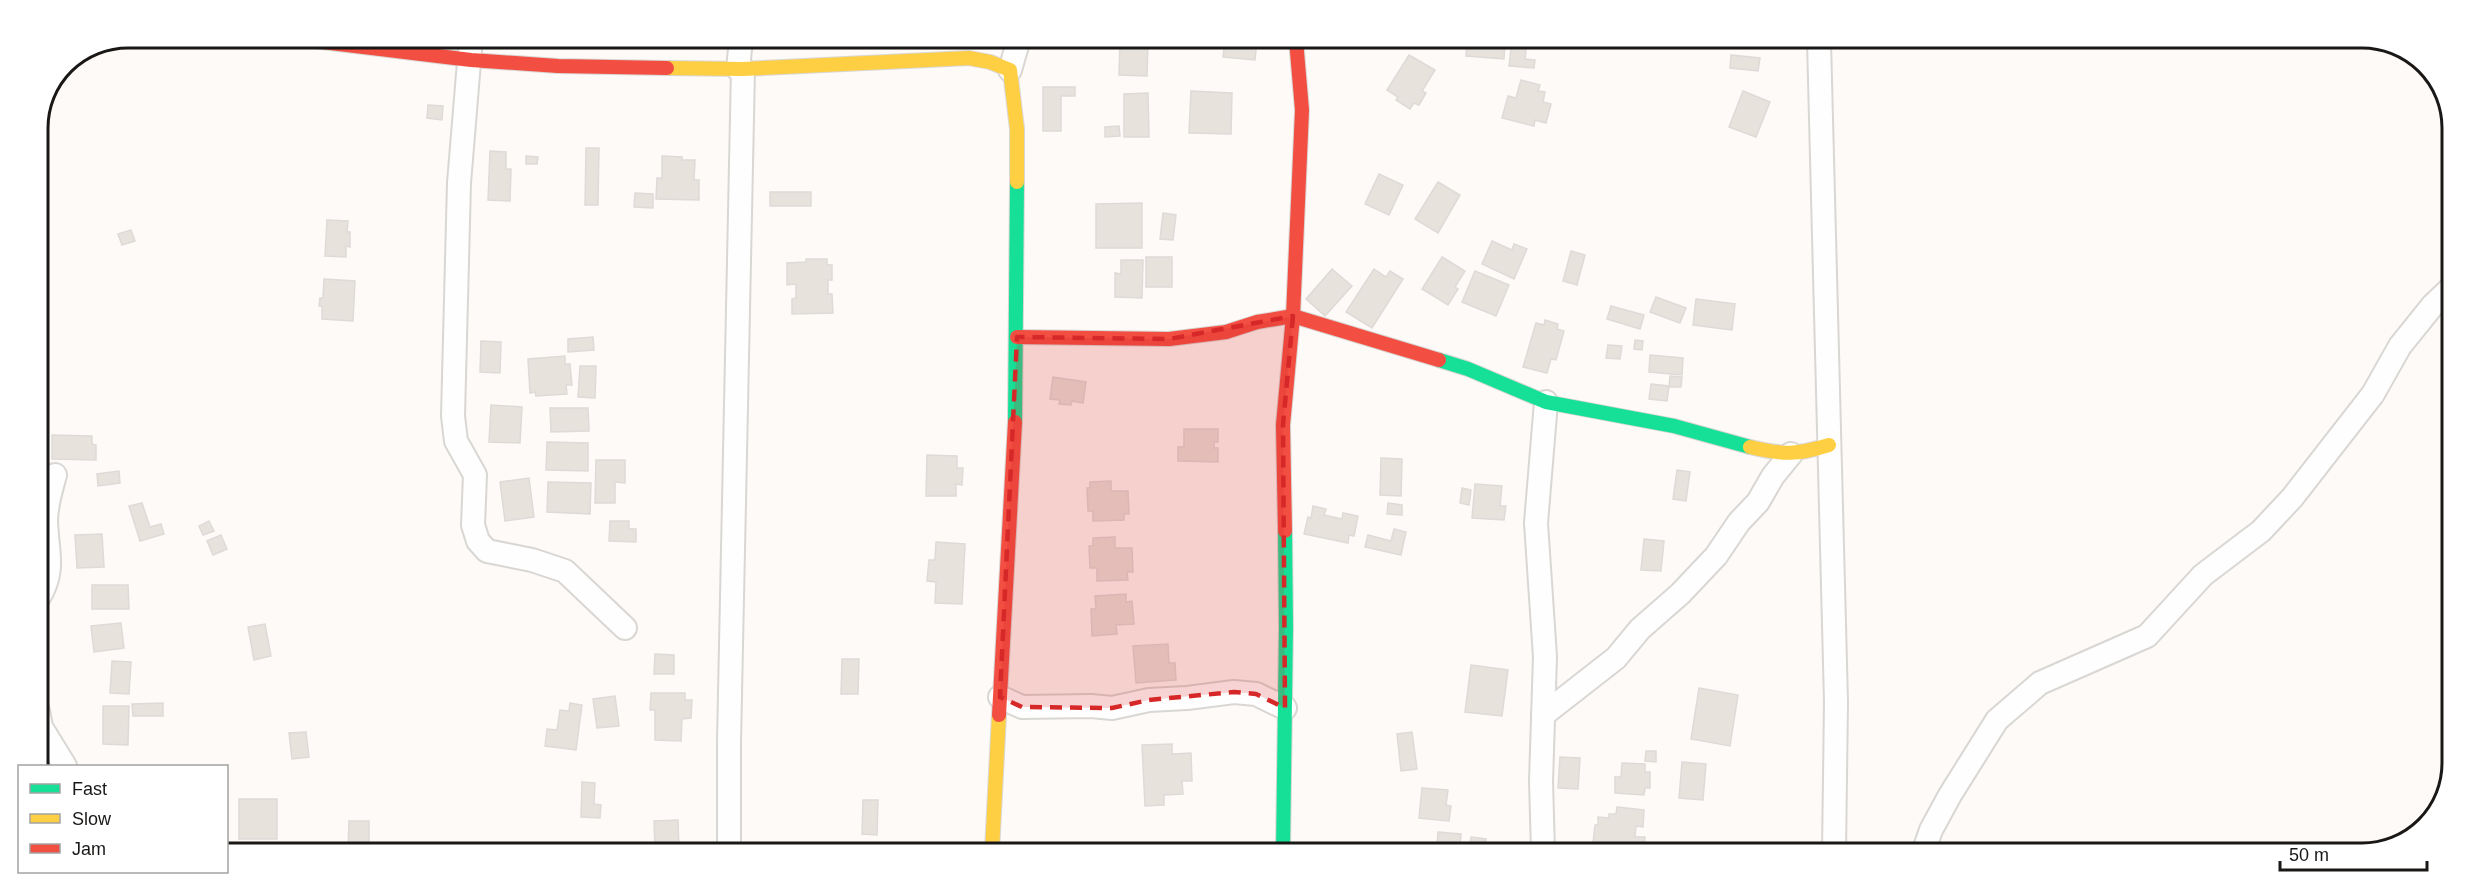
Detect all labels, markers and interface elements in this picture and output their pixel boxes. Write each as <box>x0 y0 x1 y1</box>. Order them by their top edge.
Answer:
legend <box>18 765 228 873</box>
text: Fast <box>72 779 107 799</box>
text: Slow <box>72 809 112 829</box>
scale bar <box>2280 834 2427 872</box>
text: Jam <box>72 839 106 859</box>
text: 50 m <box>2289 845 2329 865</box>

